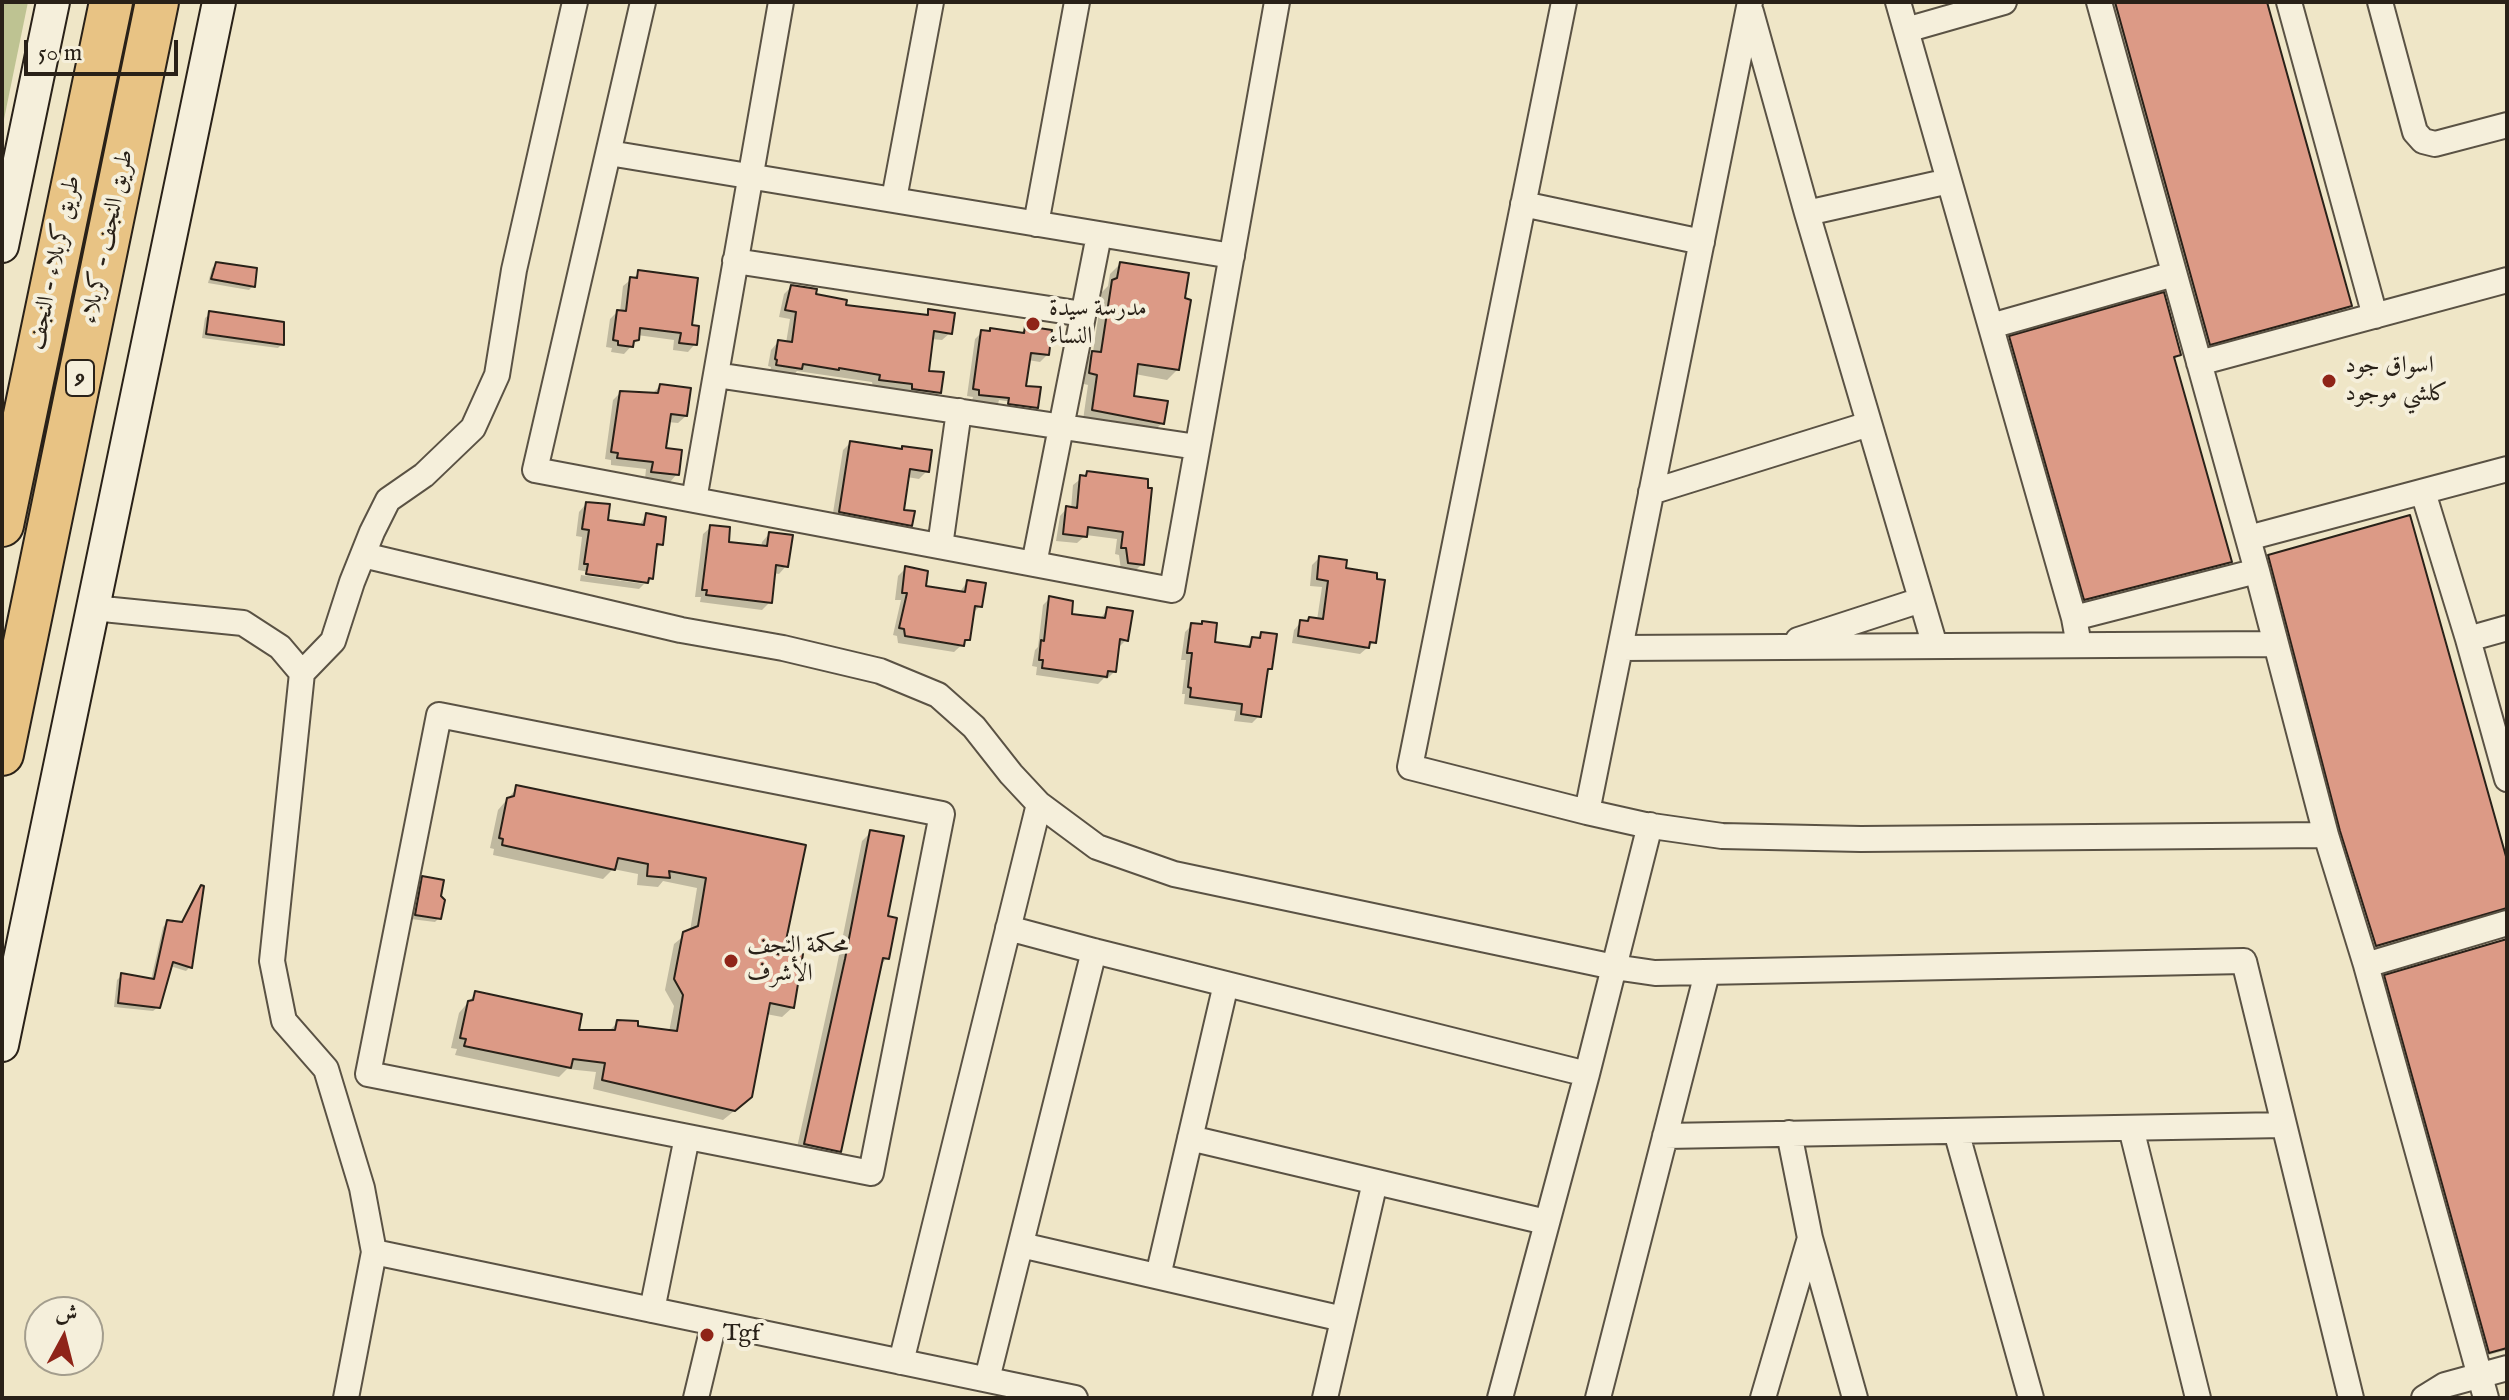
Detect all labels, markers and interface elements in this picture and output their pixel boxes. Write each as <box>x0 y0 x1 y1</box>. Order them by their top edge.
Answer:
scale bar <box>28 24 182 74</box>
text: 50 m <box>38 38 82 69</box>
street label: طريق النجف - کربلاء <box>76 147 142 327</box>
street label: طريق کربلاء - النجف <box>23 173 89 353</box>
place label: مدرسة سيدة النساء <box>1049 296 1147 352</box>
marker: مدرسة سيدة النساء <box>1024 315 1042 333</box>
place label: اسواق جود كلشي موجود <box>2345 353 2448 409</box>
road number: 9 <box>66 360 94 396</box>
marker: اسواق جود كلشي موجود <box>2320 372 2338 390</box>
place label: محكمة النجف الأشرف <box>747 933 849 989</box>
marker: محكمة النجف الأشرف <box>722 952 740 970</box>
north arrow <box>24 1296 104 1376</box>
text: ش <box>54 1299 79 1329</box>
place label: Tgf <box>723 1321 760 1349</box>
marker: Tgf <box>698 1326 716 1344</box>

